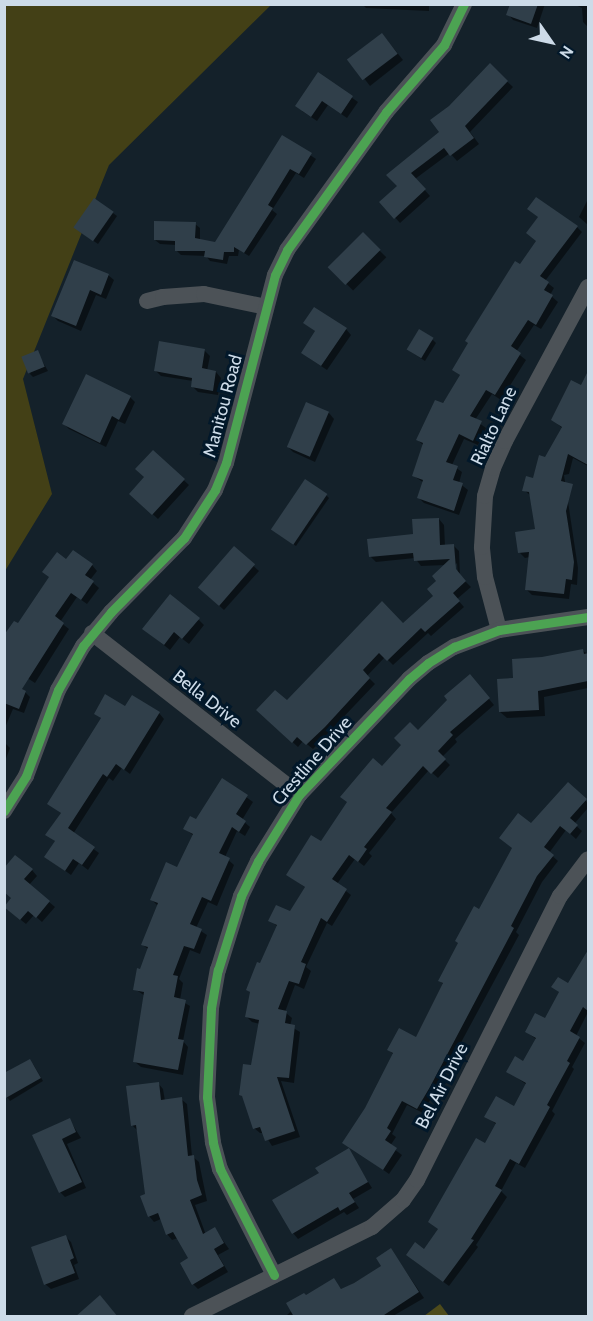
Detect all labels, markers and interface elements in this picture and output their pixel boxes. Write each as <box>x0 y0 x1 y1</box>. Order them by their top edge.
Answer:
north arrow <box>521 12 581 72</box>
text: N <box>555 42 577 62</box>
street label: Manitou Road <box>199 352 247 460</box>
street label: Rialto Lane <box>466 383 522 469</box>
street label: Bella Drive <box>168 665 246 733</box>
street label: Crestline Drive <box>267 712 357 810</box>
street label: Bel Air Drive <box>411 1040 473 1132</box>

